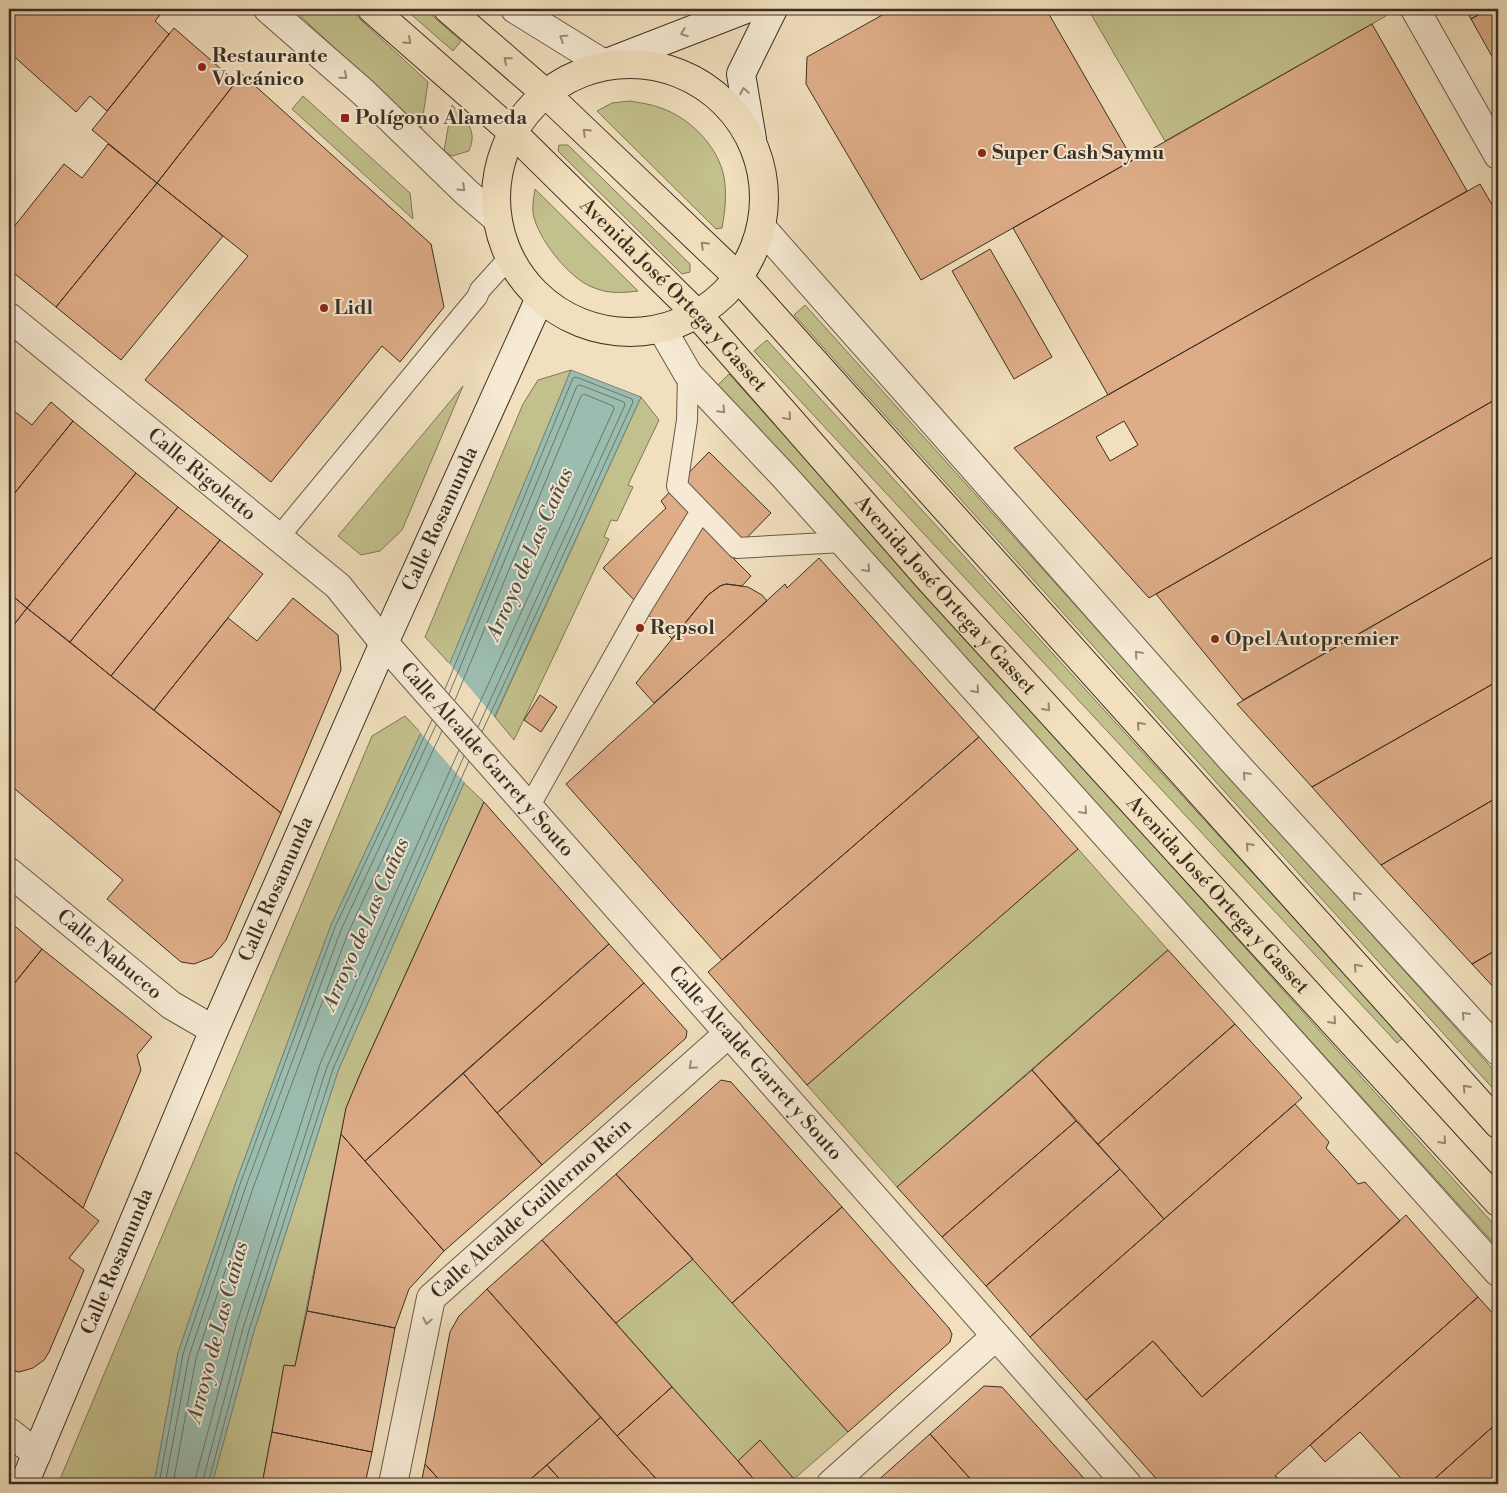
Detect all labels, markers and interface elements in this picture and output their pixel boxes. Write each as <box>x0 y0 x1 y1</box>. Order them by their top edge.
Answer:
one-way arrow <box>681 27 689 37</box>
one-way arrow <box>403 35 412 44</box>
one-way arrow <box>559 35 568 45</box>
place label: Restaurante Volcánico <box>211 44 328 92</box>
one-way arrow <box>504 57 513 66</box>
marker: Restaurante Volcánico <box>196 61 208 73</box>
one-way arrow <box>339 70 348 79</box>
one-way arrow <box>739 86 749 95</box>
place label: Polígono Alameda <box>355 106 527 131</box>
marker: Polígono Alameda <box>339 112 351 124</box>
one-way arrow <box>583 129 592 138</box>
place label: Super Cash Saymu <box>992 141 1165 166</box>
marker: Super Cash Saymu <box>976 147 988 159</box>
one-way arrow <box>456 182 465 191</box>
street label: Avenida José Ortega y Gasset <box>574 192 772 397</box>
one-way arrow <box>700 242 709 251</box>
place label: Lidl <box>334 296 374 321</box>
marker: Lidl <box>318 302 330 314</box>
one-way arrow <box>716 404 725 413</box>
one-way arrow <box>782 412 791 421</box>
street label: Calle Rigoletto <box>142 423 261 526</box>
street label: Calle Rosamunda <box>397 442 484 595</box>
water label: Arroyo de Las Cañas <box>479 464 580 646</box>
street label: Avenida José Ortega y Gasset <box>849 490 1041 700</box>
one-way arrow <box>861 563 870 572</box>
place label: Repsol <box>650 616 715 641</box>
marker: Repsol <box>634 622 646 634</box>
place label: Opel Autopremier <box>1225 627 1399 652</box>
marker: Opel Autopremier <box>1209 633 1221 645</box>
one-way arrow <box>1135 650 1144 659</box>
street label: Calle Alcalde Garret y Souto <box>395 657 580 862</box>
one-way arrow <box>970 684 979 693</box>
one-way arrow <box>1041 703 1050 712</box>
one-way arrow <box>1137 722 1146 731</box>
one-way arrow <box>1243 772 1252 781</box>
street label: Avenida José Ortega y Gasset <box>1120 790 1314 999</box>
one-way arrow <box>1078 805 1087 814</box>
street label: Calle Rosamunda <box>233 812 319 966</box>
water label: Arroyo de Las Cañas <box>315 834 416 1016</box>
one-way arrow <box>1246 843 1255 852</box>
one-way arrow <box>1353 892 1362 901</box>
street label: Calle Nabucco <box>52 904 167 1005</box>
street label: Calle Alcalde Garret y Souto <box>663 961 848 1166</box>
one-way arrow <box>1354 964 1363 973</box>
one-way arrow <box>1462 1012 1471 1021</box>
one-way arrow <box>1327 1016 1336 1025</box>
one-way arrow <box>689 1060 698 1069</box>
one-way arrow <box>1463 1085 1472 1094</box>
street label: Calle Alcalde Guillermo Rein <box>426 1113 637 1305</box>
one-way arrow <box>1437 1136 1446 1145</box>
street label: Calle Rosamunda <box>75 1184 159 1339</box>
water label: Arroyo de Las Cañas <box>181 1239 255 1427</box>
one-way arrow <box>422 1316 432 1325</box>

